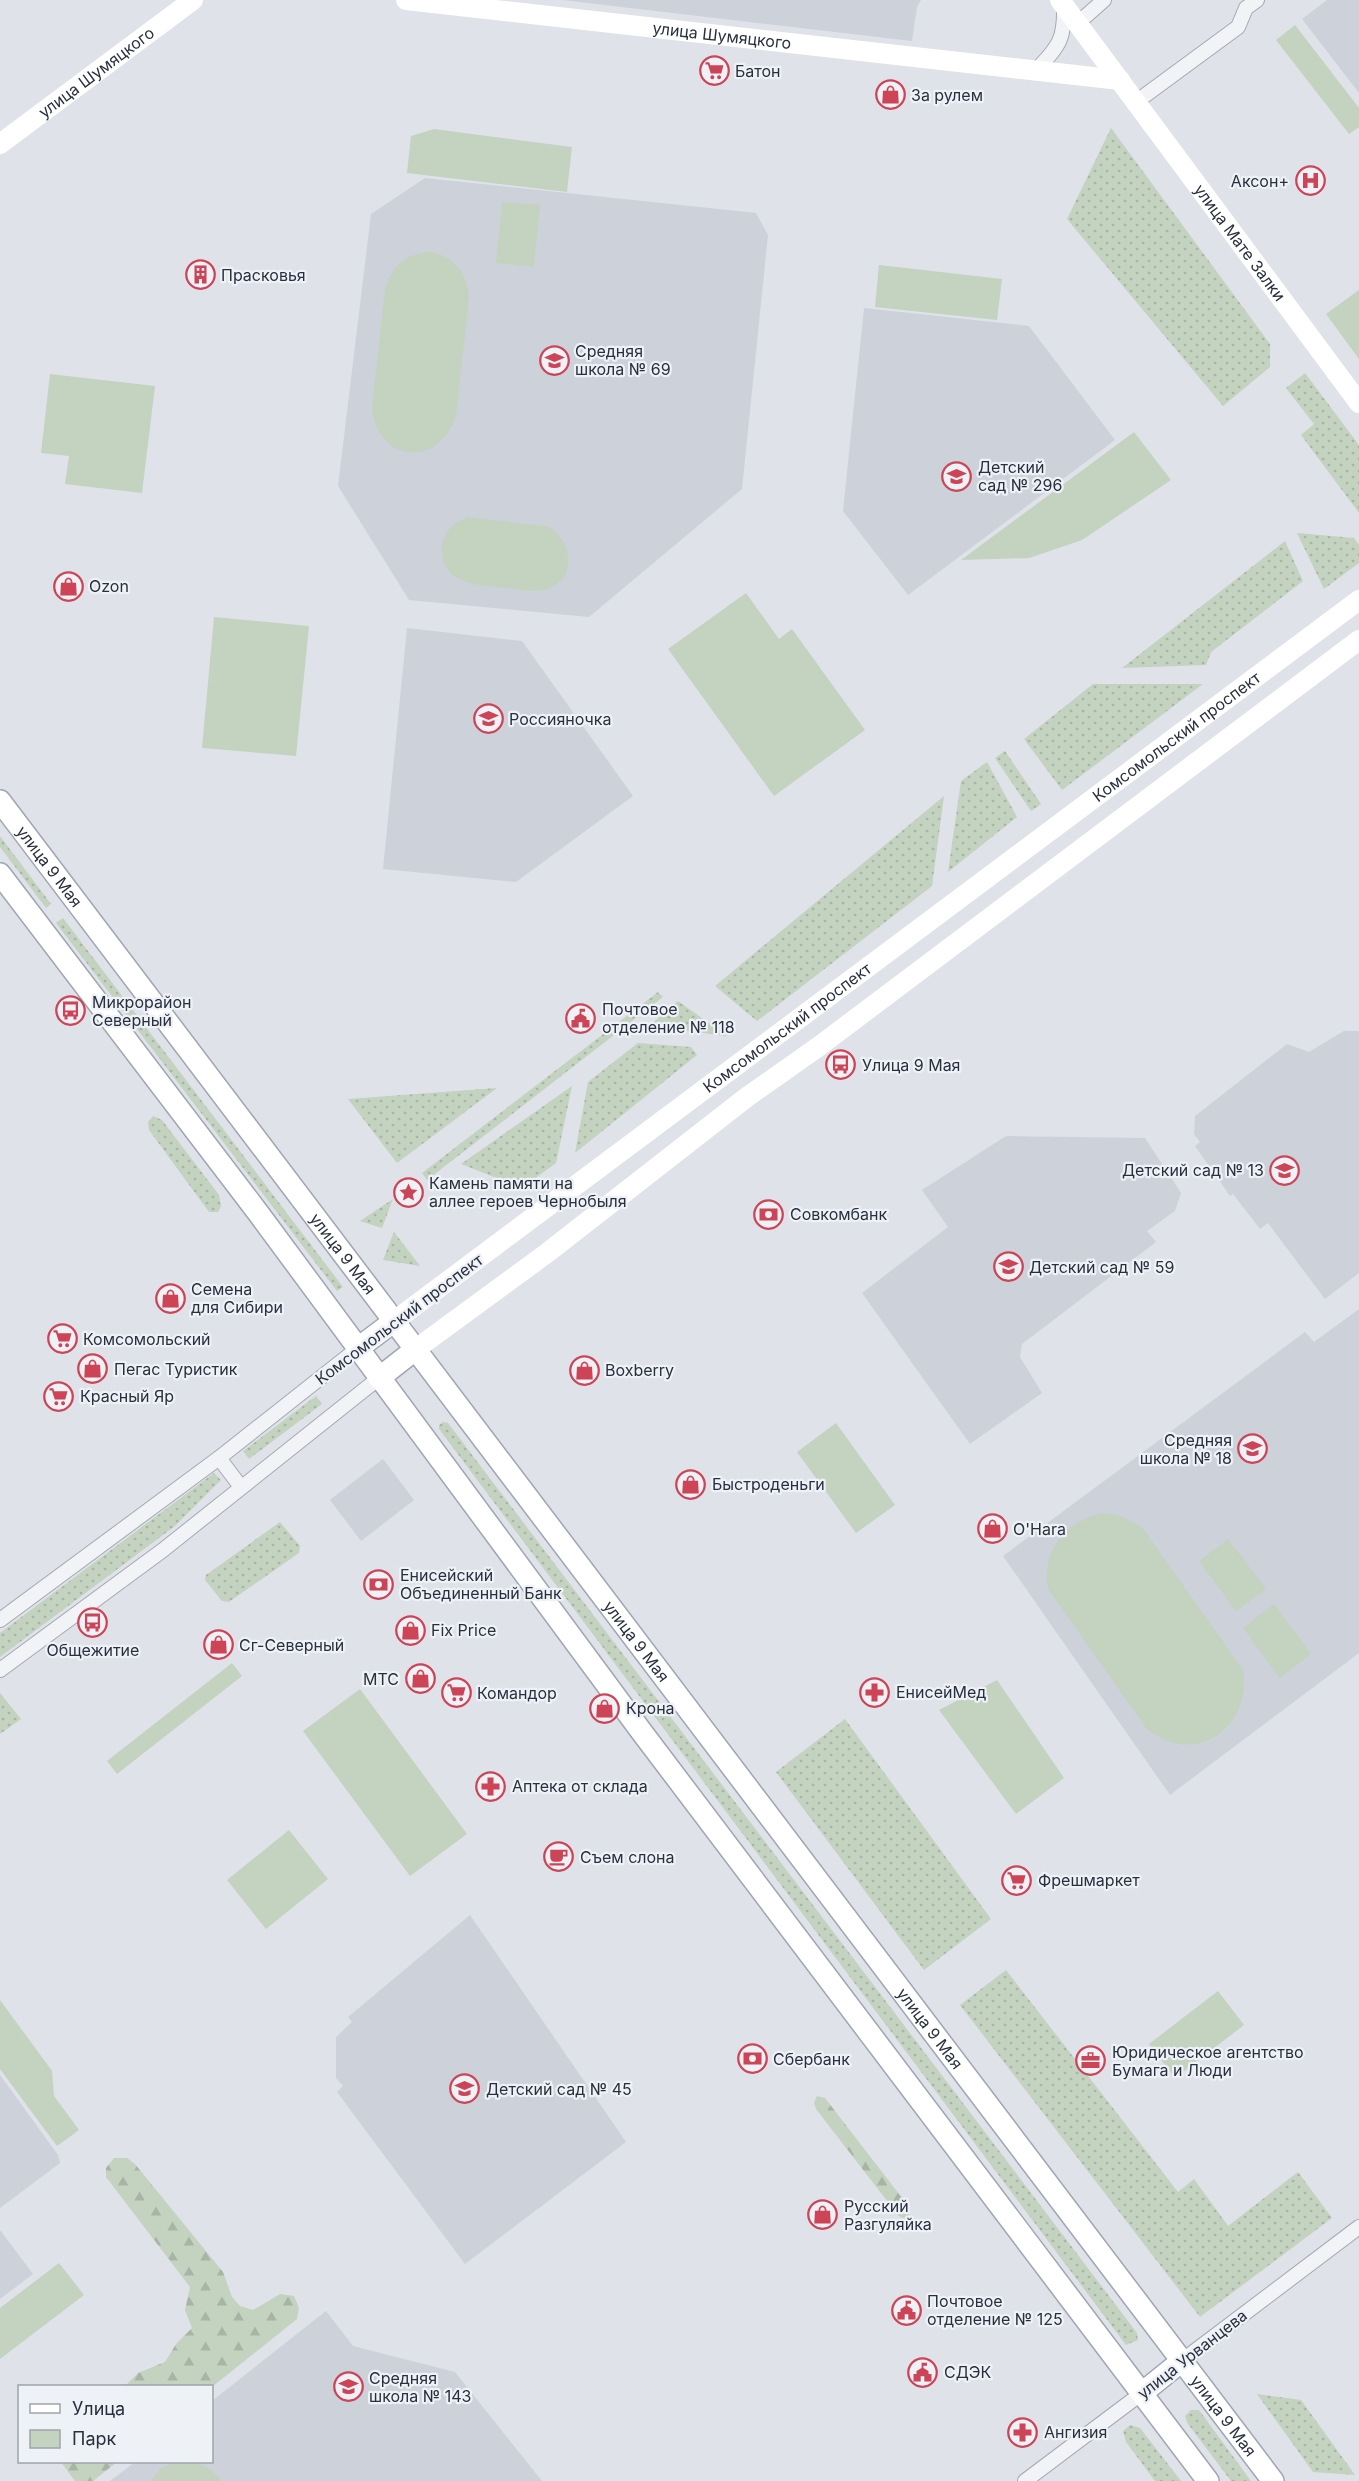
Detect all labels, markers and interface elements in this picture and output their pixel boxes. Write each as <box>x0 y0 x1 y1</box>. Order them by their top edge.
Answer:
street label: улица Шумяцкого <box>652 18 792 53</box>
street label: улица Шумяцкого <box>34 23 158 122</box>
supermarket icon: Батон <box>698 55 730 87</box>
place label: Батон <box>735 61 781 81</box>
shop icon: За рулем <box>874 79 906 111</box>
place label: За рулем <box>911 85 983 105</box>
hospital icon: Аксон+ <box>1294 165 1326 197</box>
place label: Аксон+ <box>1231 171 1289 191</box>
street label: улица Мате Залки <box>1190 180 1290 305</box>
building icon: Прасковья <box>184 259 216 291</box>
place label: Прасковья <box>221 265 306 285</box>
place label: Средняя школа № 69 <box>575 341 671 379</box>
school or university icon: Средняя школа № 69 <box>538 344 570 376</box>
place label: Детский сад № 296 <box>978 457 1062 495</box>
school or university icon: Детский сад № 296 <box>941 460 973 492</box>
shop icon: Ozon <box>52 570 84 602</box>
place label: Ozon <box>89 576 129 596</box>
street label: Комсомольский проспект <box>1088 667 1265 806</box>
school or university icon: Россияночка <box>472 703 504 735</box>
place label: Россияночка <box>509 709 611 729</box>
street label: улица 9 Мая <box>12 822 87 911</box>
street label: Комсомольский проспект <box>699 958 876 1097</box>
place label: Микрорайон Северный <box>92 992 191 1030</box>
bus stop icon: Микрорайон Северный <box>55 995 87 1027</box>
place label: Почтовое отделение № 118 <box>602 999 735 1037</box>
public building icon: Почтовое отделение № 118 <box>565 1002 597 1034</box>
bus stop icon: Улица 9 Мая <box>825 1049 857 1081</box>
place label: Улица 9 Мая <box>862 1055 960 1075</box>
school or university icon: Детский сад № 13 <box>1269 1154 1301 1186</box>
place label: Детский сад № 13 <box>1122 1160 1264 1180</box>
place label: Камень памяти на аллее героев Чернобыля <box>429 1173 627 1211</box>
place icon: Камень памяти на аллее героев Чернобыля <box>392 1176 424 1208</box>
bank icon: Совкомбанк <box>753 1198 785 1230</box>
place label: Совкомбанк <box>790 1204 887 1224</box>
street label: улица 9 Мая <box>306 1209 380 1298</box>
street label: Комсомольский проспект <box>311 1249 487 1389</box>
school or university icon: Детский сад № 59 <box>992 1251 1024 1283</box>
place label: Детский сад № 59 <box>1029 1257 1174 1277</box>
place label: Семена для Сибири <box>191 1279 283 1317</box>
shop icon: Семена для Сибири <box>154 1282 186 1314</box>
supermarket icon: Комсомольский <box>46 1323 78 1355</box>
place label: Комсомольский <box>83 1329 211 1349</box>
shop icon: Пегас Туристик <box>77 1353 109 1385</box>
shop icon: Boxberry <box>568 1354 600 1386</box>
place label: Пегас Туристик <box>114 1359 238 1379</box>
place label: Boxberry <box>605 1360 674 1380</box>
supermarket icon: Красный Яр <box>43 1380 75 1412</box>
place label: Красный Яр <box>80 1386 174 1406</box>
place label: Средняя школа № 18 <box>1140 1430 1232 1468</box>
school or university icon: Средняя школа № 18 <box>1237 1433 1269 1465</box>
shop icon: Быстроденьги <box>675 1468 707 1500</box>
place label: Быстроденьги <box>712 1474 825 1494</box>
shop icon: O'Hara <box>976 1513 1008 1545</box>
place label: O'Hara <box>1013 1519 1066 1539</box>
place label: Енисейский Объединенный Банк <box>400 1565 562 1603</box>
bank icon: Енисейский Объединенный Банк <box>363 1568 395 1600</box>
street label: улица 9 Мая <box>599 1596 674 1686</box>
bus stop icon: Общежитие <box>77 1606 109 1638</box>
shop icon: Fix Price <box>394 1614 426 1646</box>
place label: Fix Price <box>431 1620 496 1640</box>
shop icon: Сг-Северный <box>202 1629 234 1661</box>
place label: Сг-Северный <box>239 1635 344 1655</box>
place label: Общежитие <box>47 1640 139 1660</box>
shop icon: МТС <box>404 1663 436 1695</box>
place label: МТС <box>363 1669 399 1689</box>
pharmacy icon: ЕнисейМед <box>859 1676 891 1708</box>
supermarket icon: Командор <box>440 1677 472 1709</box>
place label: ЕнисейМед <box>896 1682 986 1702</box>
place label: Командор <box>477 1683 557 1703</box>
shop icon: Крона <box>589 1692 621 1724</box>
place label: Крона <box>626 1698 675 1718</box>
pharmacy icon: Аптека от склада <box>475 1770 507 1802</box>
place label: Аптека от склада <box>512 1776 648 1796</box>
cafe icon: Съем слона <box>543 1841 575 1873</box>
place label: Съем слона <box>580 1847 675 1867</box>
supermarket icon: Фрешмаркет <box>1001 1864 1033 1896</box>
place label: Фрешмаркет <box>1038 1870 1140 1890</box>
street label: улица 9 Мая <box>893 1984 967 2073</box>
place label: Юридическое агентство Бумага и Люди <box>1112 2042 1304 2080</box>
bank icon: Сбербанк <box>736 2043 768 2075</box>
office icon: Юридическое агентство Бумага и Люди <box>1075 2045 1107 2077</box>
place label: Сбербанк <box>773 2049 850 2069</box>
school or university icon: Детский сад № 45 <box>449 2073 481 2105</box>
place label: Детский сад № 45 <box>486 2079 632 2099</box>
place label: Русский Разгуляйка <box>844 2196 932 2234</box>
shop icon: Русский Разгуляйка <box>807 2199 839 2231</box>
place label: Почтовое отделение № 125 <box>927 2291 1063 2329</box>
public building icon: Почтовое отделение № 125 <box>890 2294 922 2326</box>
street label: улица Урванцева <box>1133 2305 1251 2403</box>
public building icon: СДЭК <box>907 2356 939 2388</box>
place label: СДЭК <box>944 2362 991 2382</box>
place label: Средняя школа № 143 <box>369 2368 471 2406</box>
school or university icon: Средняя школа № 143 <box>332 2371 364 2403</box>
street label: улица 9 Мая <box>1186 2371 1261 2460</box>
legend <box>18 2385 213 2463</box>
text: Улица <box>72 2398 125 2419</box>
pharmacy icon: Ангизия <box>1007 2416 1039 2448</box>
place label: Ангизия <box>1044 2422 1107 2442</box>
text: Парк <box>72 2428 117 2449</box>

